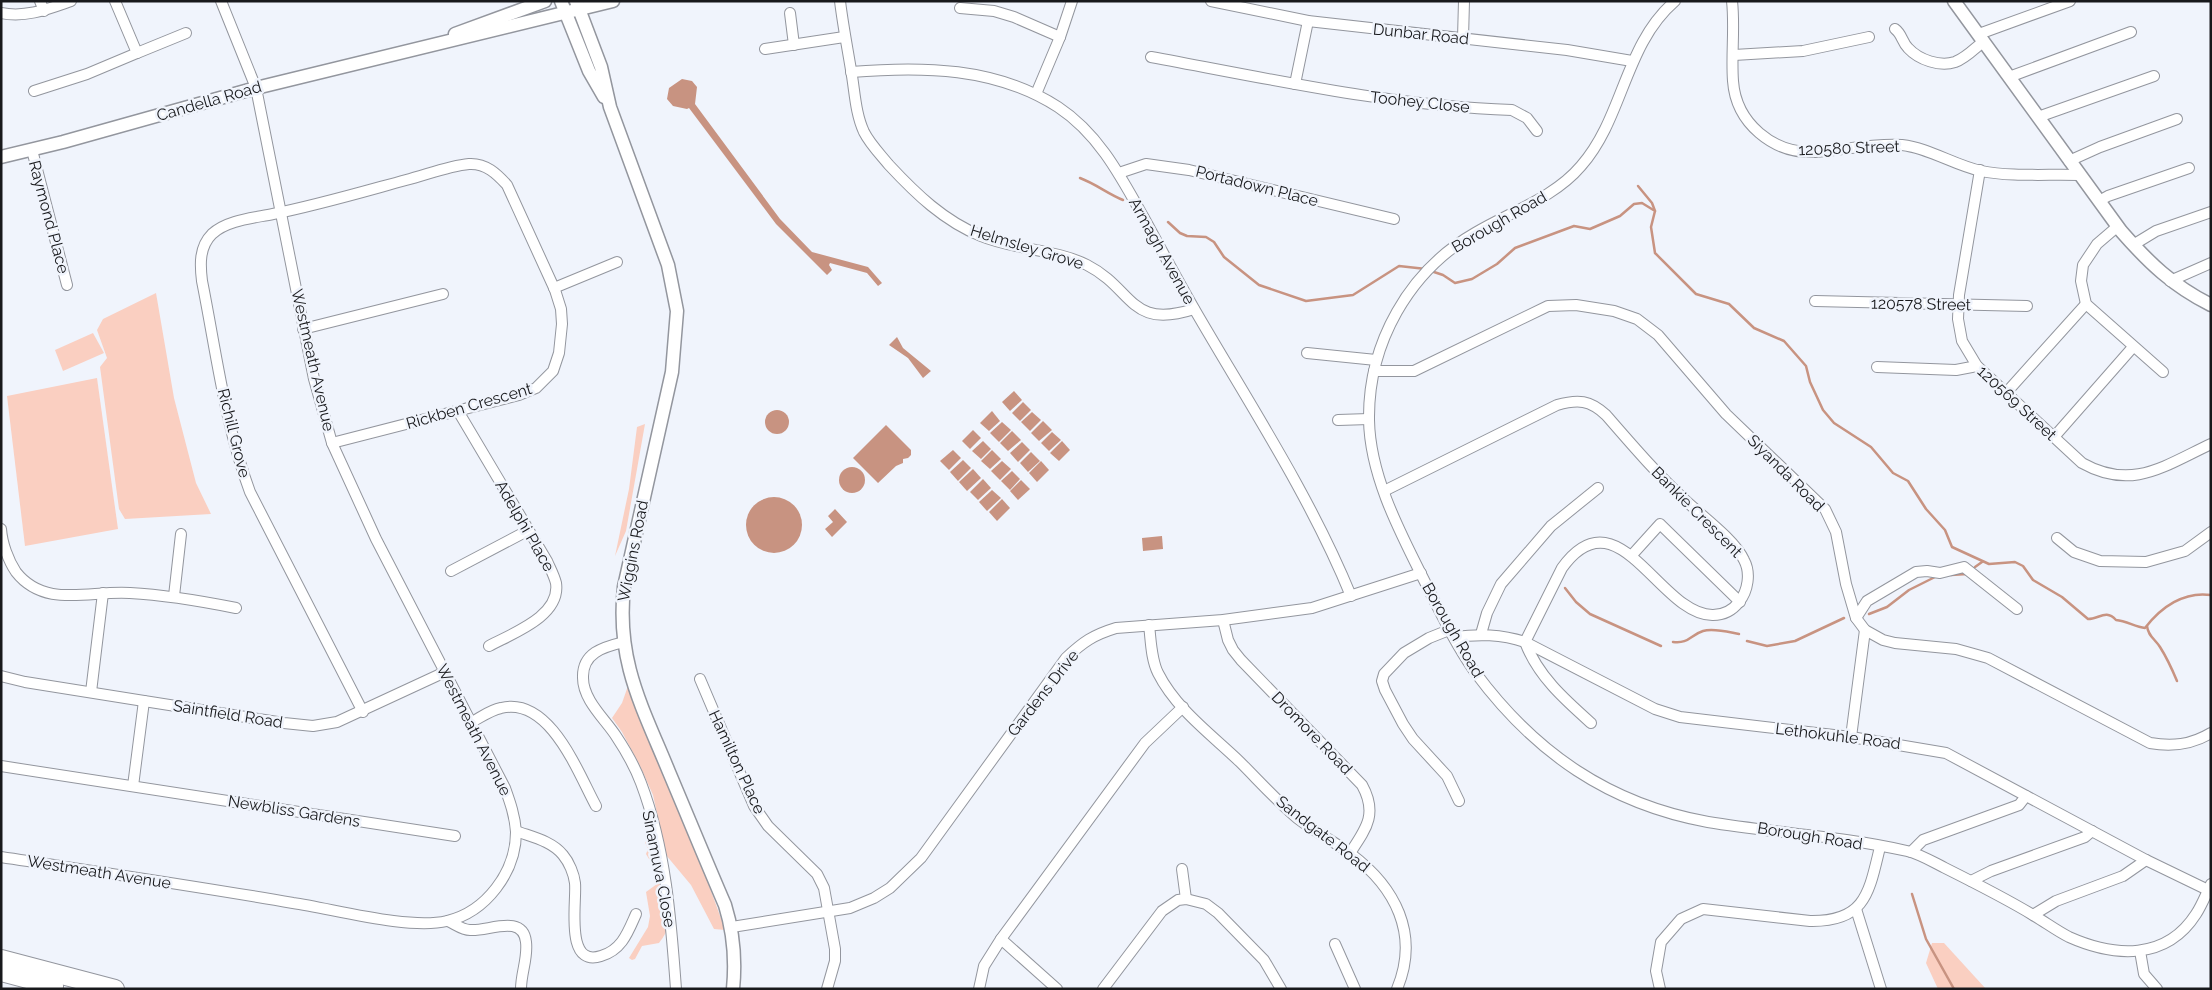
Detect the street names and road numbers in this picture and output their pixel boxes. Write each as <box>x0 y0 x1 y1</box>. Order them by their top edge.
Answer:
street label: Dunbar Road <box>1372 20 1470 48</box>
street label: Candella Road <box>154 77 264 125</box>
street label: Toohey Close <box>1369 87 1471 117</box>
street label: 120580 Street <box>1798 137 1901 159</box>
street label: Raymond Place <box>25 158 73 276</box>
street label: Portadown Place <box>1194 162 1320 210</box>
street label: Borough Road <box>1448 187 1550 257</box>
street label: Armagh Avenue <box>1125 194 1199 308</box>
street label: Helmsley Grove <box>968 221 1086 273</box>
street label: Westmeath Avenue <box>287 287 339 433</box>
street label: 120578 Street <box>1871 294 1972 314</box>
street label: 120569 Street <box>1974 362 2061 445</box>
street label: Rickben Crescent <box>404 379 535 433</box>
street label: Richill Grove <box>214 386 254 480</box>
street label: Siyanda Road <box>1744 431 1828 515</box>
street label: Bankie Crescent <box>1648 463 1747 562</box>
street label: Adelphi Place <box>491 477 559 575</box>
street label: Wiggins Road <box>614 499 652 603</box>
street label: Borough Road <box>1418 579 1488 681</box>
street label: Gardens Drive <box>1003 646 1083 740</box>
street label: Westmeath Avenue <box>433 661 515 799</box>
street label: Dromore Road <box>1268 688 1356 778</box>
street label: Saintfield Road <box>172 696 284 732</box>
street label: Hamilton Place <box>705 707 769 817</box>
street label: Lethokuhle Road <box>1774 719 1902 753</box>
street label: Newbliss Gardens <box>227 791 362 831</box>
street label: Sandgate Road <box>1272 792 1374 876</box>
street label: Sinamuva Close <box>638 809 680 929</box>
street label: Borough Road <box>1756 818 1864 854</box>
street label: Westmeath Avenue <box>26 851 172 893</box>

